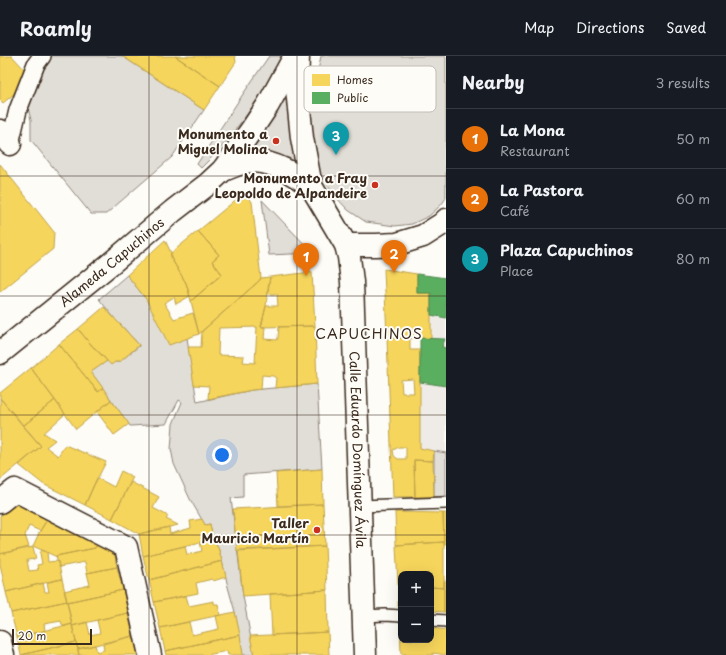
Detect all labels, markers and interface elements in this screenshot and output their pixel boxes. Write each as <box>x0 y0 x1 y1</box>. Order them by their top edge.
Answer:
text: Roamly <box>20 14 92 42</box>
text: Map <box>524 17 554 38</box>
text: Directions <box>576 17 644 38</box>
text: Saved <box>666 17 706 38</box>
legend <box>304 66 436 112</box>
text: Nearby <box>462 69 524 95</box>
text: Homes <box>337 71 373 88</box>
text: 3 results <box>656 73 710 92</box>
text: Public <box>337 89 368 106</box>
text: La Mona <box>500 118 565 141</box>
pin: 3 <box>323 122 349 155</box>
place label: Monumento a Miguel Molina <box>178 124 268 158</box>
text: 1 <box>472 129 478 148</box>
text: 50 m <box>676 129 710 148</box>
marker: Monumento a Miguel Molina <box>271 136 281 146</box>
text: Restaurant <box>500 141 570 160</box>
place label: Monumento a Fray Leopoldo de Alpandeire <box>215 168 367 202</box>
text: La Pastora <box>500 178 584 201</box>
marker: Monumento a Fray Leopoldo de Alpandeire <box>370 180 380 190</box>
text: 2 <box>470 189 480 208</box>
text: 60 m <box>676 189 710 208</box>
text: Café <box>500 201 529 220</box>
street label: Alameda Capuchinos <box>55 213 168 311</box>
text: Plaza Capuchinos <box>500 238 633 261</box>
pin: 2 <box>381 240 407 273</box>
pin: 1 <box>293 243 319 276</box>
text: 3 <box>471 249 479 268</box>
text: 80 m <box>676 249 710 268</box>
text: Place <box>500 261 533 280</box>
district label: CAPUCHINOS <box>315 323 423 344</box>
street label: Calle Eduardo Domínguez Ávila <box>345 351 371 549</box>
your location <box>212 445 232 465</box>
place label: Taller Mauricio Martín <box>202 513 309 547</box>
marker: Taller Mauricio Martín <box>312 525 322 535</box>
map controls <box>398 571 434 643</box>
button: + <box>398 571 434 607</box>
button: − <box>398 607 434 643</box>
scale bar <box>12 627 92 646</box>
text: 20 m <box>18 627 46 644</box>

